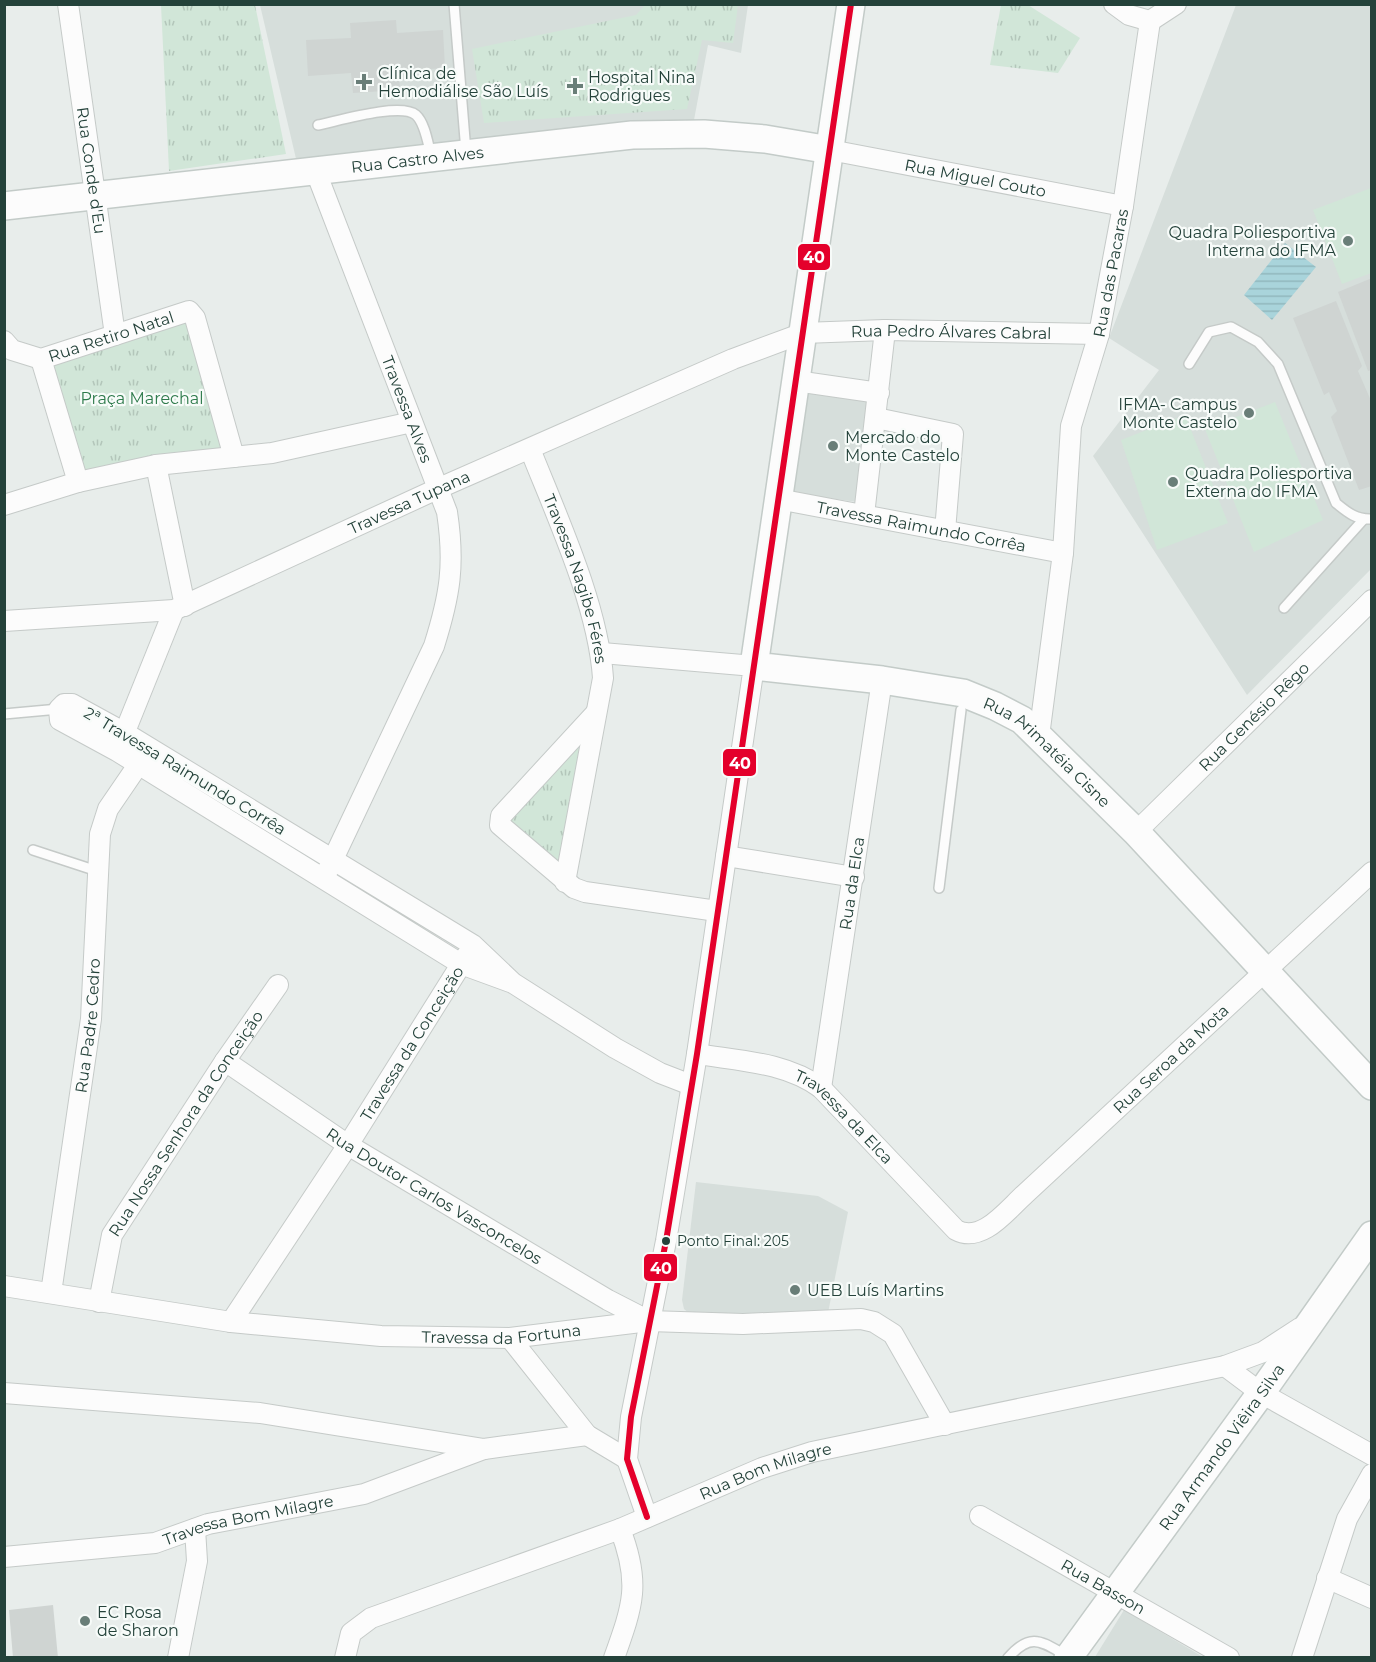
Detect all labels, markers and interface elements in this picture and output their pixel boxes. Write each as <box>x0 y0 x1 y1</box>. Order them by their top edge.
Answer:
place label: Clínica de Hemodiálise São Luís <box>378 64 548 101</box>
place label: Hospital Nina Rodrigues <box>588 68 696 105</box>
marker: Clínica de Hemodiálise São Luís <box>355 73 373 91</box>
marker: Hospital Nina Rodrigues <box>566 77 584 95</box>
street label: Rua Conde d'Eu <box>73 106 110 235</box>
street label: Rua Castro Alves <box>350 142 485 176</box>
street label: Rua Miguel Couto <box>903 155 1048 201</box>
street label: Rua das Pacaras <box>1089 207 1132 339</box>
place label: Quadra Poliesportiva Interna do IFMA <box>1169 223 1337 260</box>
marker: Quadra Poliesportiva Interna do IFMA <box>1341 234 1355 248</box>
line badge: 40 <box>797 243 831 271</box>
text: 40 <box>803 248 825 267</box>
street label: Rua Retiro Natal <box>46 307 176 366</box>
street label: Rua Pedro Álvares Cabral <box>850 320 1052 343</box>
street label: Travessa Alves <box>378 353 437 465</box>
park label: Praça Marechal <box>80 389 204 408</box>
place label: IFMA- Campus Monte Castelo <box>1118 395 1237 432</box>
marker: IFMA- Campus Monte Castelo <box>1242 406 1256 420</box>
place label: Mercado do Monte Castelo <box>845 428 960 465</box>
marker: Mercado do Monte Castelo <box>826 439 840 453</box>
place label: Quadra Poliesportiva Externa do IFMA <box>1185 464 1352 501</box>
street label: Travessa Tupana <box>345 466 473 538</box>
marker: Quadra Poliesportiva Externa do IFMA <box>1166 475 1180 489</box>
street label: Travessa Nagibe Féres <box>540 491 611 665</box>
street label: Travessa Raimundo Corrêa <box>815 497 1028 555</box>
street label: Rua Genésio Rêgo <box>1195 658 1313 775</box>
street label: Rua Arimatéia Cisne <box>981 693 1115 811</box>
street label: 2ª Travessa Raimundo Corrêa <box>81 703 289 839</box>
line badge: 40 <box>722 748 757 777</box>
text: 40 <box>729 754 751 773</box>
street label: Rua da Elca <box>835 835 868 931</box>
street label: Rua Padre Cedro <box>71 958 103 1094</box>
street label: Travessa da Conceição <box>356 962 467 1124</box>
street label: Rua Seroa da Mota <box>1109 1001 1232 1117</box>
street label: Rua Nossa Senhora da Conceição <box>104 1007 267 1240</box>
street label: Travessa da Elca <box>792 1065 897 1168</box>
street label: Rua Doutor Carlos Vasconcelos <box>323 1124 546 1268</box>
place label: Ponto Final: 205 <box>677 1232 789 1250</box>
marker: Ponto Final: 205 <box>660 1235 672 1247</box>
line badge: 40 <box>643 1253 678 1282</box>
text: 40 <box>650 1259 672 1278</box>
place label: UEB Luís Martins <box>807 1281 944 1300</box>
marker: UEB Luís Martins <box>788 1283 802 1297</box>
street label: Travessa da Fortuna <box>421 1320 582 1348</box>
street label: Rua Armando Viêira Silva <box>1155 1360 1288 1534</box>
street label: Rua Bom Milagre <box>696 1439 833 1503</box>
street label: Travessa Bom Milagre <box>160 1491 335 1549</box>
street label: Rua Basson <box>1058 1555 1149 1618</box>
place label: EC Rosa de Sharon <box>97 1603 179 1640</box>
marker: EC Rosa de Sharon <box>78 1614 92 1628</box>

